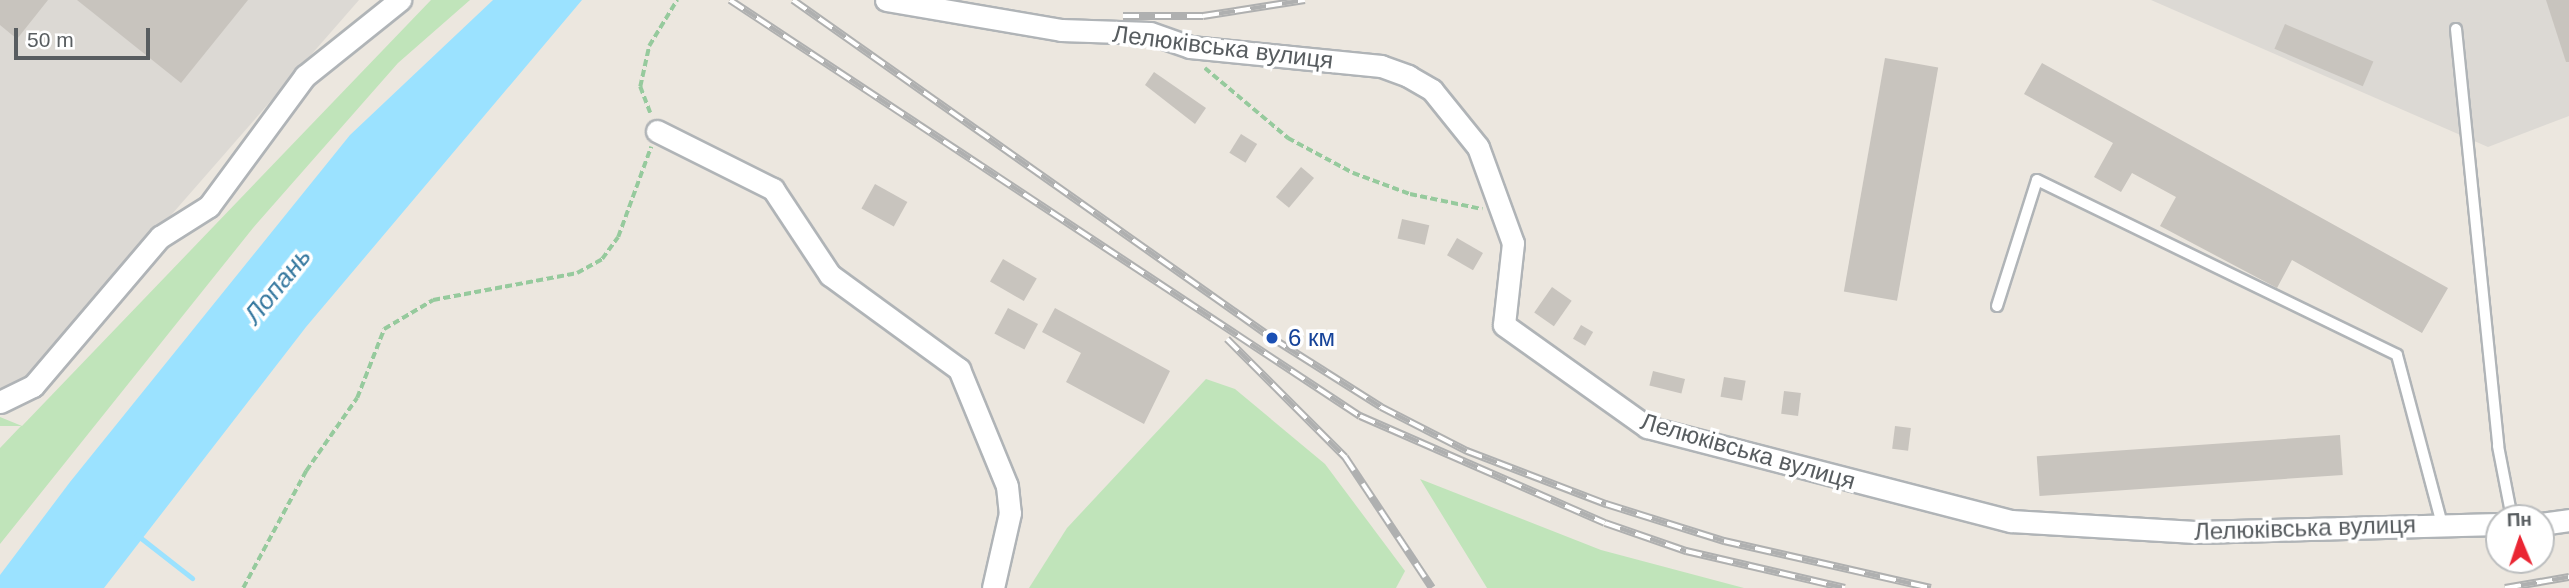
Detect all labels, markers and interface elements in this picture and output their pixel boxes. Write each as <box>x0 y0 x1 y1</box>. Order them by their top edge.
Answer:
scale bar <box>18 14 154 58</box>
street label: Лелюківська вулиця <box>1111 19 1335 75</box>
text: 50 m <box>27 28 74 51</box>
water label: Лопань <box>238 242 318 330</box>
place label: 6 км <box>1288 324 1335 352</box>
marker: 6 км <box>1262 328 1282 348</box>
street label: Лелюківська вулиця <box>1637 407 1859 495</box>
north arrow <box>2485 504 2555 574</box>
text: Пн <box>2506 509 2532 530</box>
street label: Лелюківська вулиця <box>2194 510 2416 546</box>

